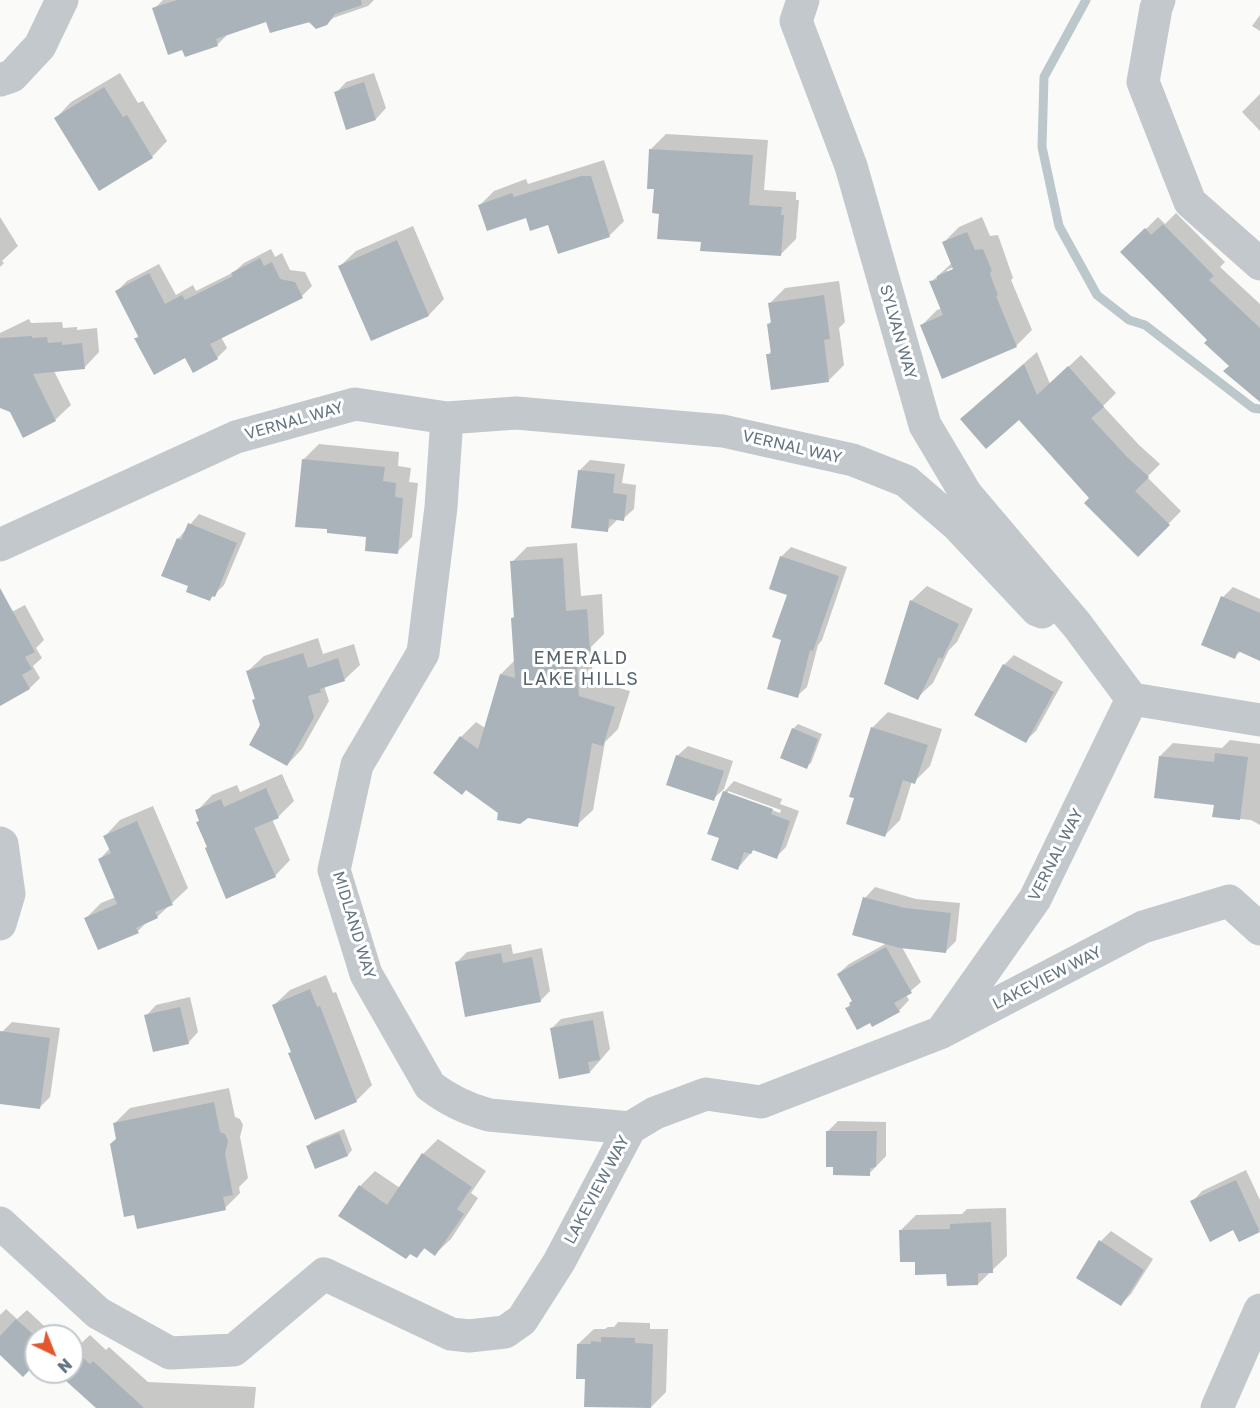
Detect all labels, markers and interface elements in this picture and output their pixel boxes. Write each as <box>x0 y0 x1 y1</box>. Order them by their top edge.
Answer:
street label: SYLVAN WAY <box>875 282 921 382</box>
street label: VERNAL WAY <box>243 398 345 444</box>
street label: VERNAL WAY <box>741 426 843 468</box>
district label: EMERALD LAKE HILLS <box>523 647 639 690</box>
street label: VERNAL WAY <box>1024 806 1088 904</box>
street label: MIDLAND WAY <box>329 869 379 981</box>
street label: LAKEVIEW WAY <box>989 942 1105 1014</box>
street label: LAKEVIEW WAY <box>560 1133 634 1247</box>
north arrow <box>24 1324 84 1384</box>
text: N <box>54 1354 76 1377</box>

